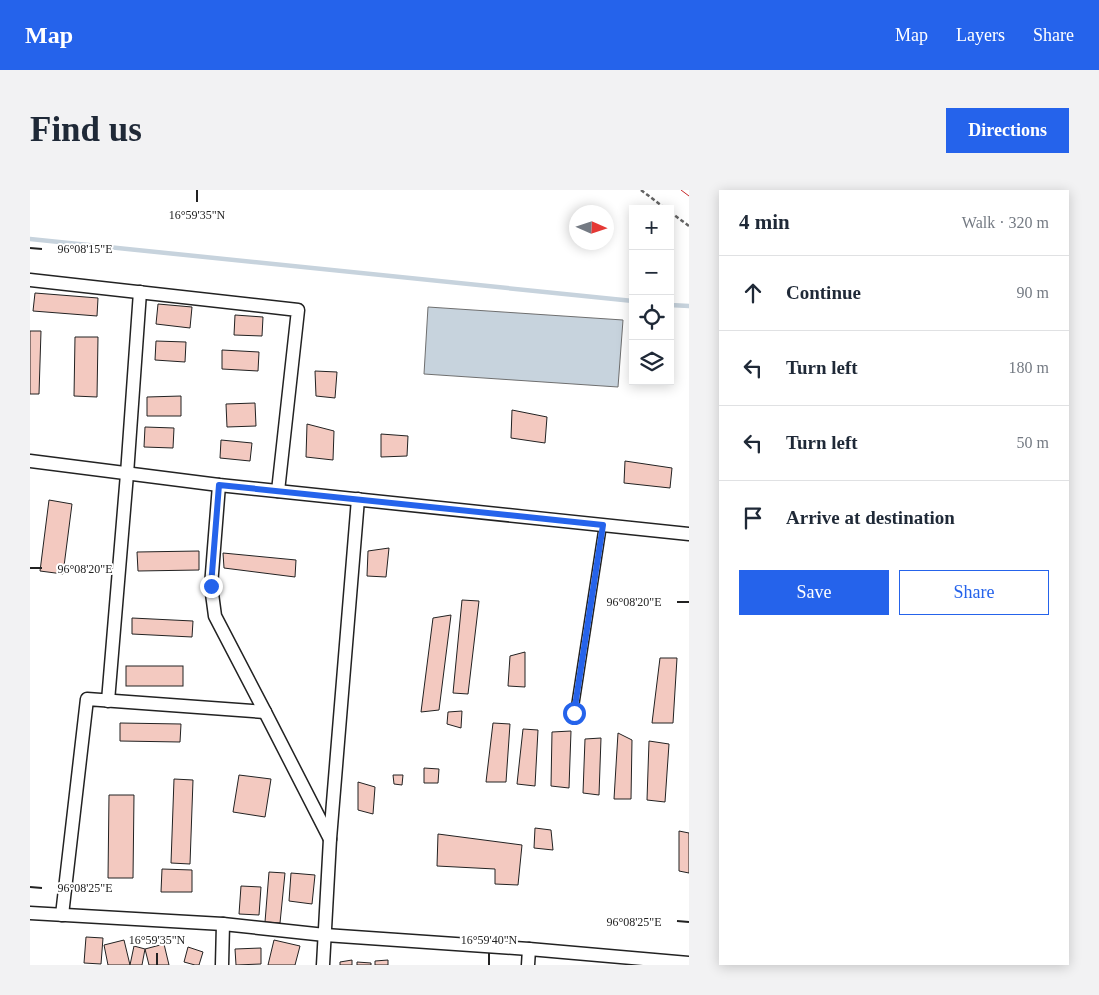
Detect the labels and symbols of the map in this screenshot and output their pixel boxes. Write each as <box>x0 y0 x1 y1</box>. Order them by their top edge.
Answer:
north arrow <box>569 205 614 250</box>
text: 16°59'35"N <box>169 208 226 222</box>
text: 96°08'15"E <box>57 242 113 256</box>
text: 96°08'20"E <box>57 562 113 576</box>
route end <box>200 575 223 598</box>
text: 96°08'20"E <box>606 595 662 609</box>
route start <box>563 702 586 725</box>
text: 96°08'25"E <box>57 881 113 895</box>
text: 96°08'25"E <box>606 915 662 929</box>
text: 16°59'35"N <box>129 933 186 947</box>
text: 16°59'40"N <box>461 933 518 947</box>

